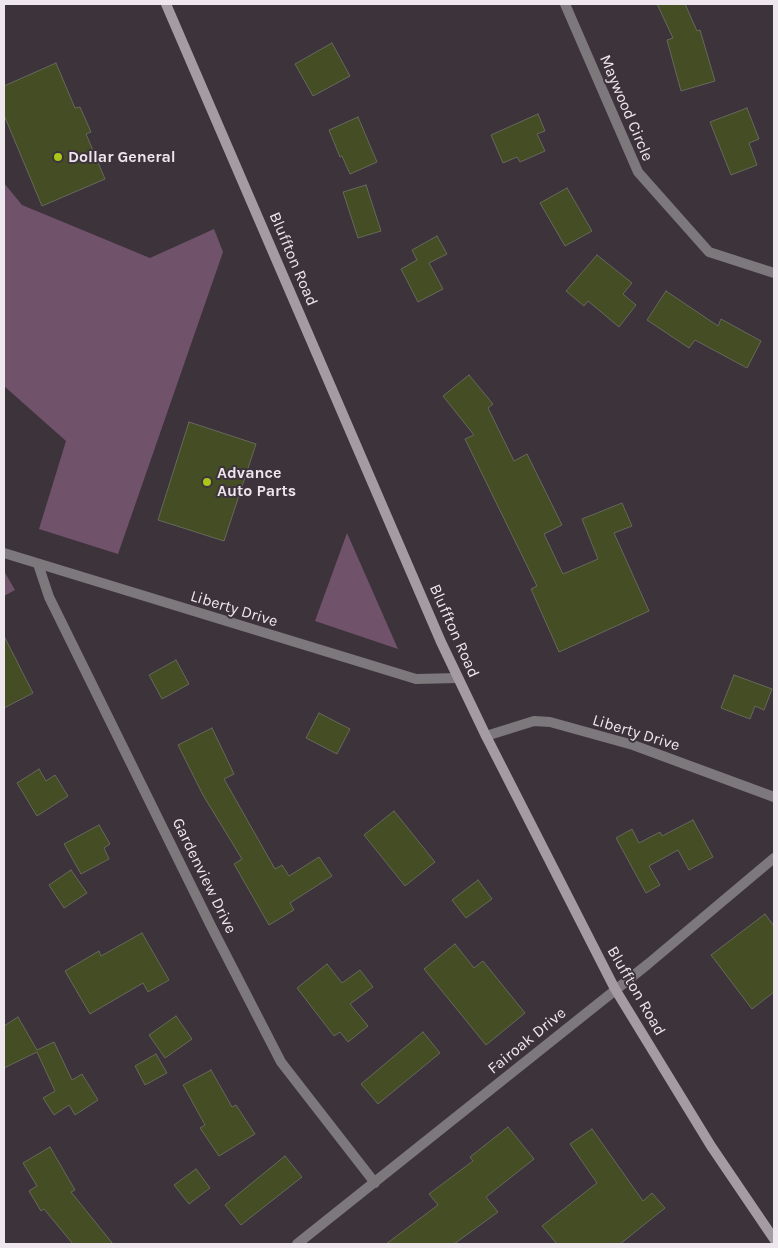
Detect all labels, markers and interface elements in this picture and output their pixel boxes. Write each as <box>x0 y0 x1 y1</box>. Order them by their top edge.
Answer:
street label: Maywood Circle <box>595 52 657 164</box>
place label: Dollar General <box>68 147 176 167</box>
marker: Dollar General <box>52 151 64 163</box>
street label: Bluffton Road <box>265 209 321 309</box>
place label: Advance Auto Parts <box>217 463 296 501</box>
marker: Advance Auto Parts <box>201 476 213 488</box>
street label: Bluffton Road <box>425 581 483 681</box>
street label: Liberty Drive <box>188 587 280 631</box>
street label: Liberty Drive <box>590 711 682 755</box>
street label: Gardenview Drive <box>168 815 240 937</box>
street label: Bluffton Road <box>603 943 669 1039</box>
street label: Fairoak Drive <box>484 1004 570 1078</box>

